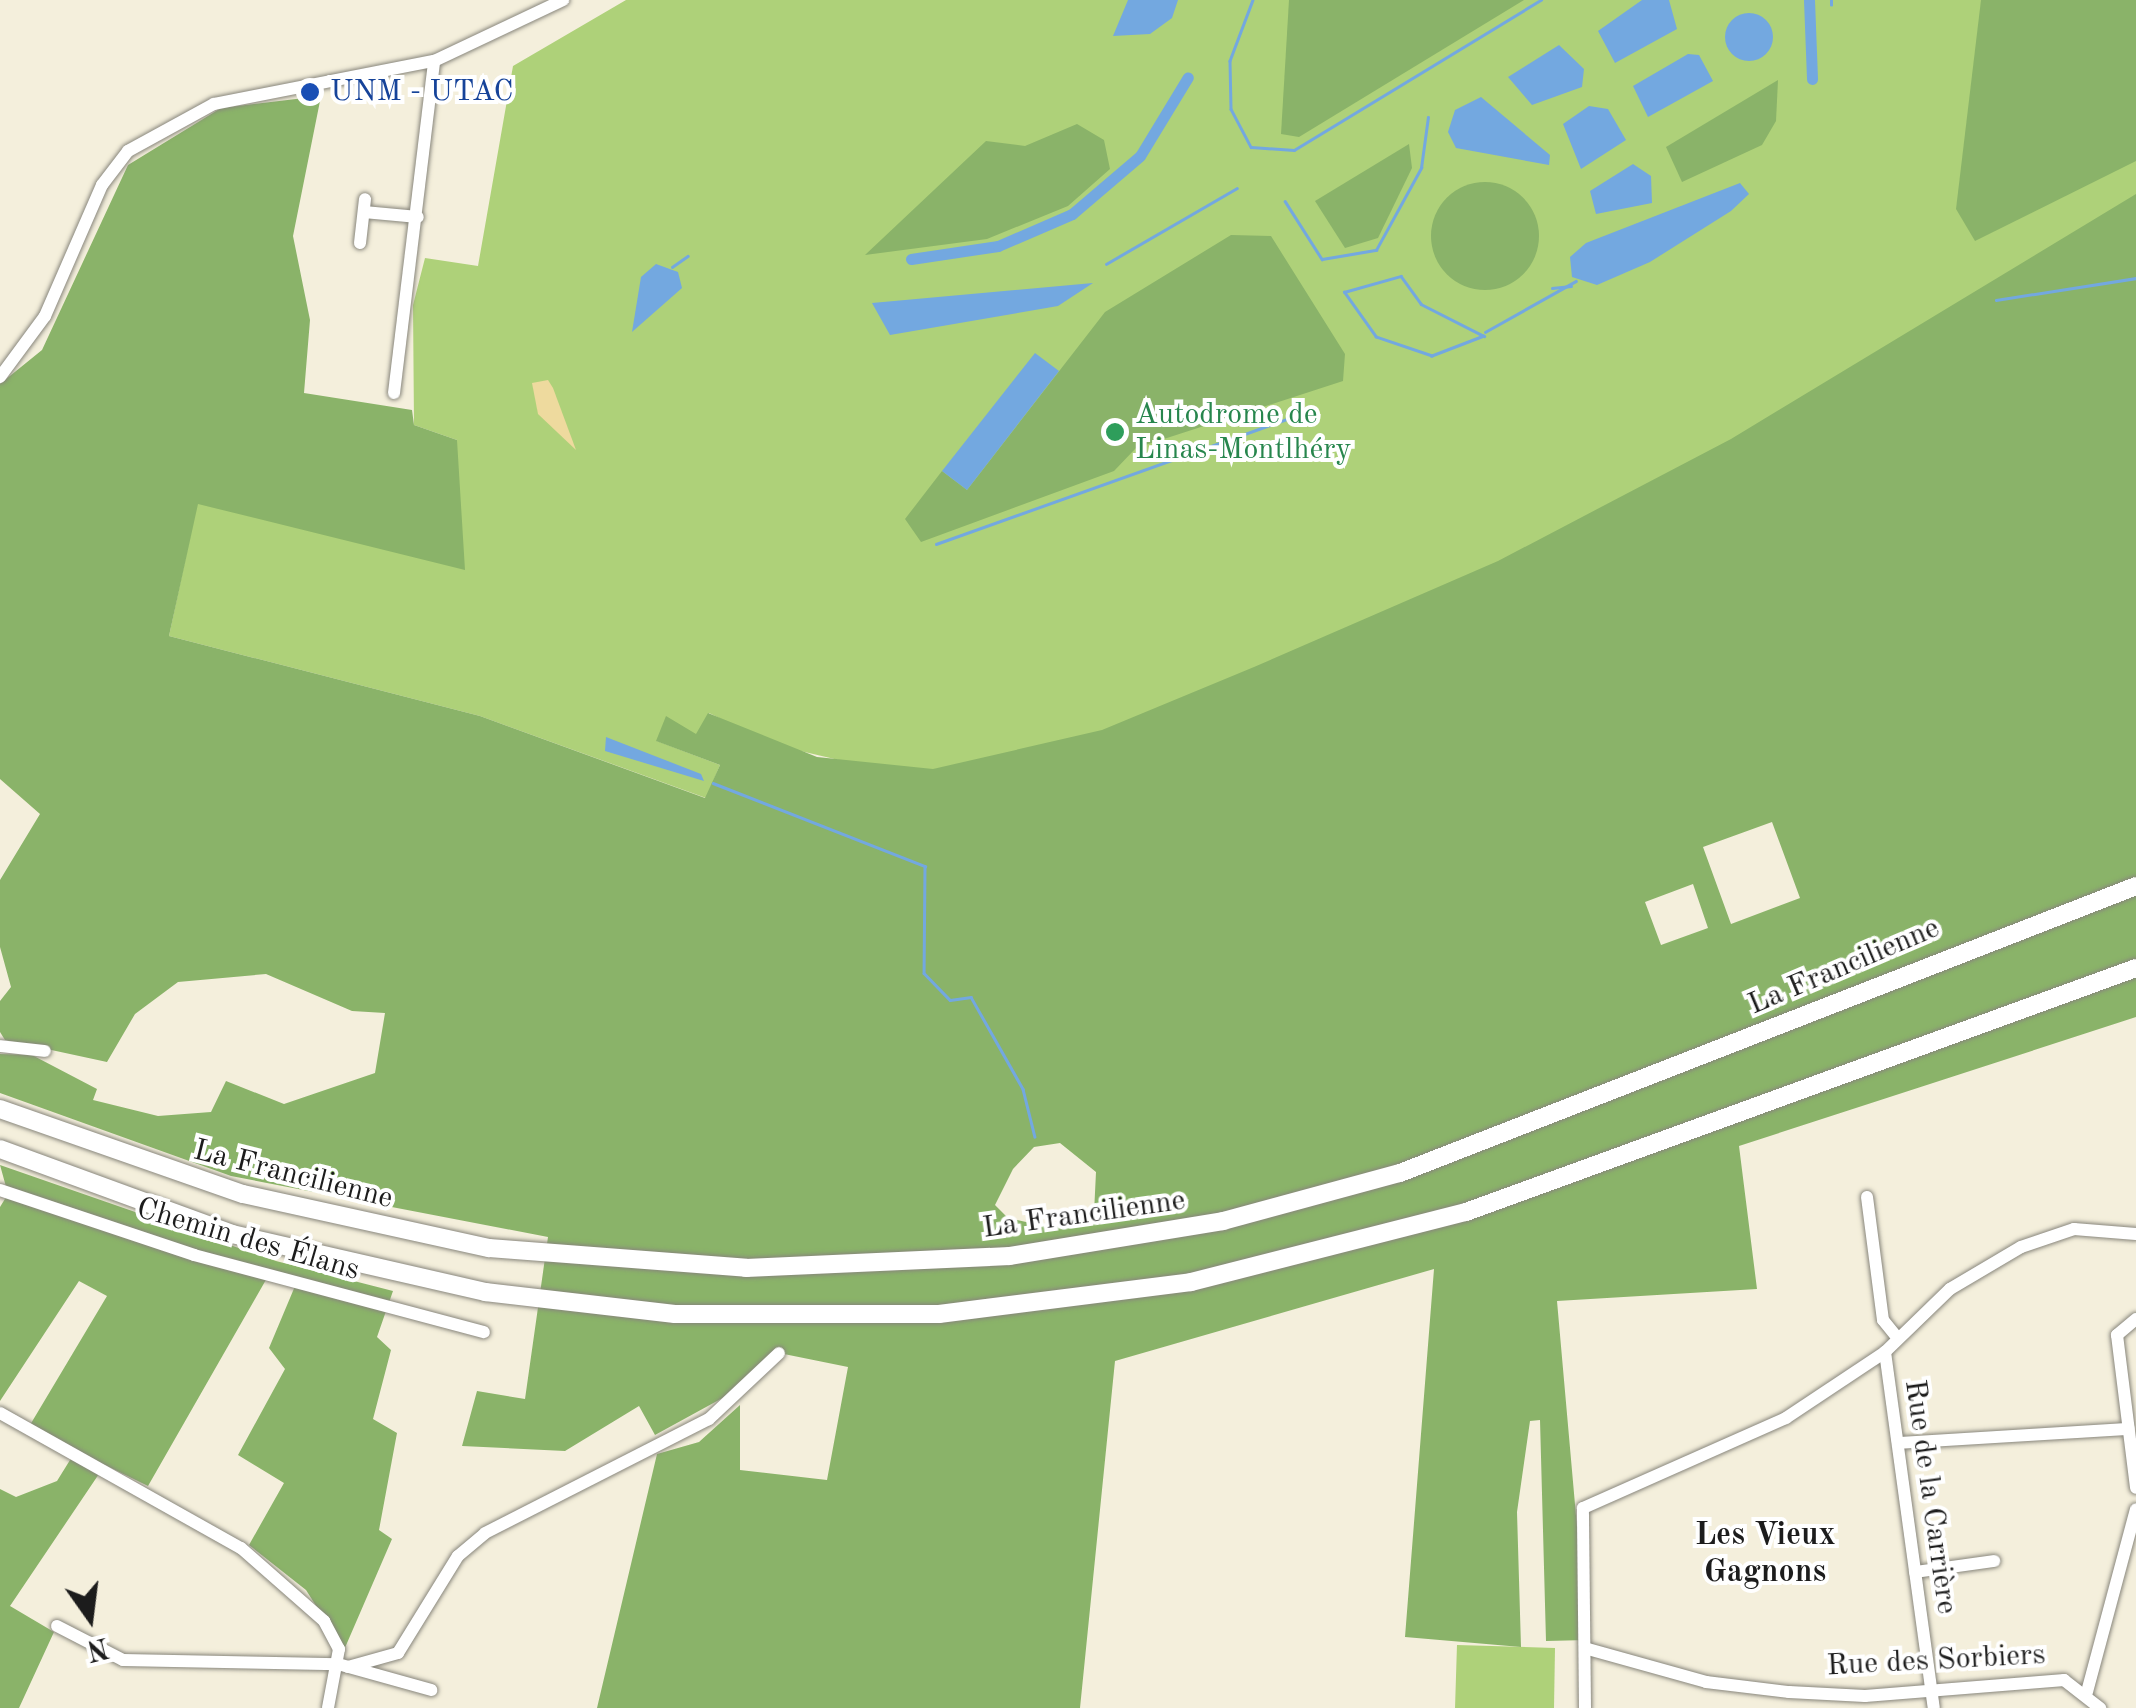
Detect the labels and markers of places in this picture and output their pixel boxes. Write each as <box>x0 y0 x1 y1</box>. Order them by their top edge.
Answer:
place label: UNM - UTAC <box>330 74 514 110</box>
marker: UNM - UTAC <box>299 81 321 103</box>
place label: Autodrome de Linas-Montlhéry <box>1135 397 1351 468</box>
marker: Autodrome de Linas-Montlhéry <box>1104 421 1126 443</box>

